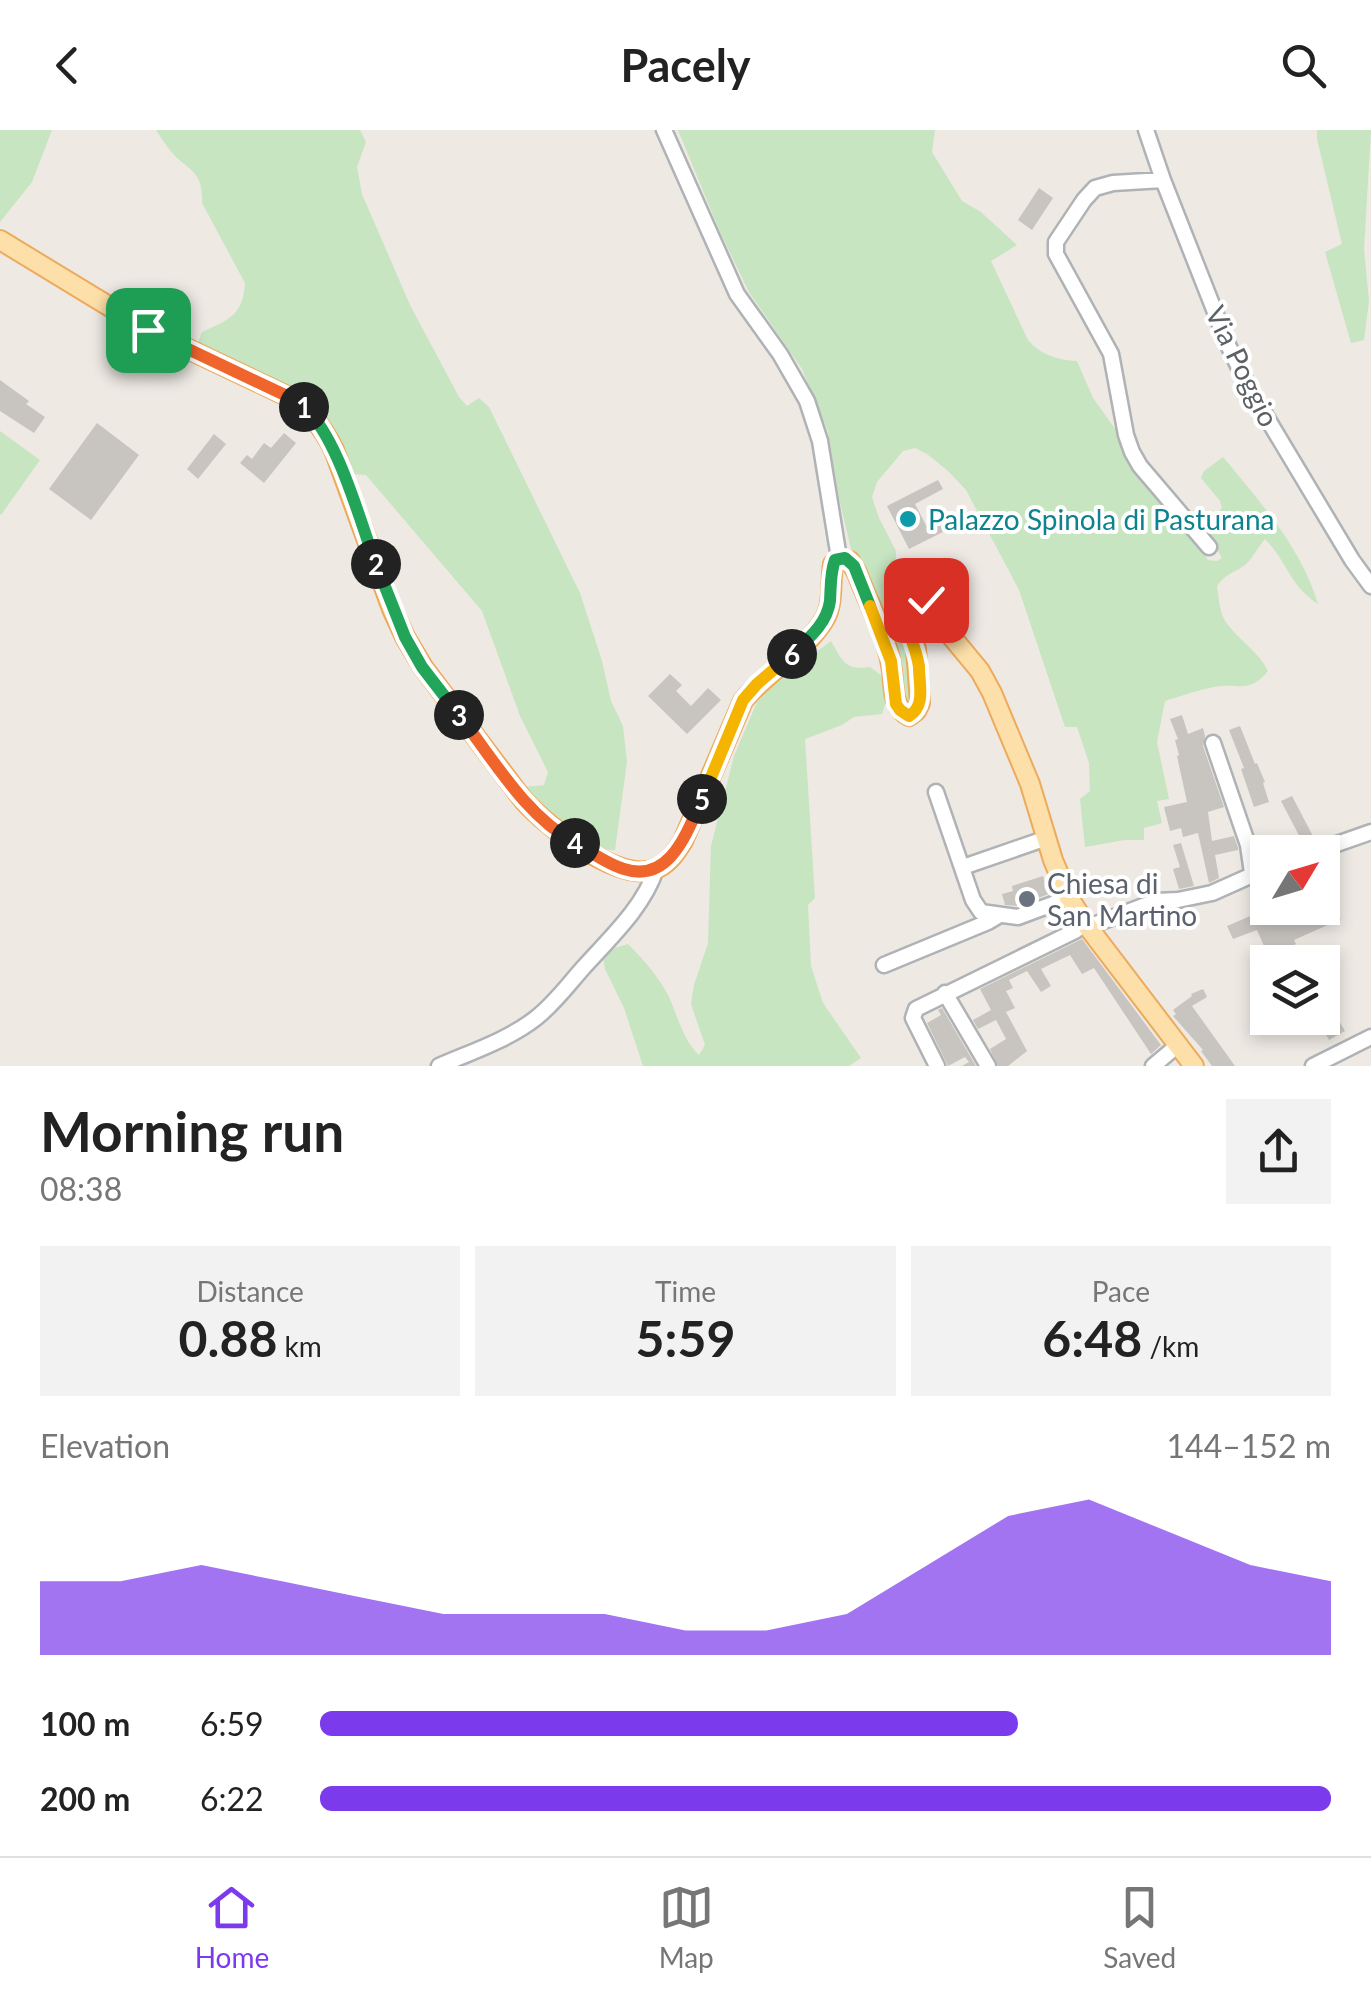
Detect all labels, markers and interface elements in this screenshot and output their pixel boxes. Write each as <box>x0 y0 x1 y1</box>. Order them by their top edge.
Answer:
icon: back <box>40 38 95 93</box>
text: Pacely <box>620 38 751 92</box>
icon: search <box>1276 38 1331 93</box>
pin <box>106 288 191 373</box>
street label: Via Poggio <box>1199 300 1287 432</box>
icon: arrive <box>121 303 176 358</box>
pin: 1 <box>279 382 329 432</box>
text: 1 <box>296 390 312 424</box>
place label: Palazzo Spinola di Pasturana <box>928 502 1274 536</box>
marker: Palazzo Spinola di Pasturana <box>897 508 919 530</box>
pin: 2 <box>351 539 401 589</box>
text: 2 <box>368 547 384 581</box>
pin <box>884 558 969 643</box>
icon: check <box>899 573 954 628</box>
pin: 6 <box>767 629 817 679</box>
text: 6 <box>784 637 800 671</box>
pin: 3 <box>434 690 484 740</box>
text: 3 <box>451 698 467 732</box>
pin: 5 <box>677 774 727 824</box>
text: 5 <box>694 782 710 816</box>
pin: 4 <box>550 818 600 868</box>
text: 4 <box>567 826 583 860</box>
north arrow <box>1250 835 1340 925</box>
map controls <box>1250 835 1340 1035</box>
place label: Chiesa di San Martino <box>1047 866 1197 932</box>
marker: Chiesa di San Martino <box>1016 888 1038 910</box>
button: layers <box>1250 945 1340 1035</box>
text: Morning run <box>40 1098 344 1164</box>
button: share <box>1226 1099 1331 1204</box>
text: 08:38 <box>40 1169 122 1208</box>
text: Distance <box>196 1274 304 1308</box>
text: Time <box>655 1274 716 1308</box>
text: Pace <box>1092 1274 1150 1308</box>
text: 0.88 <box>179 1308 277 1368</box>
text: 5:59 <box>636 1308 735 1368</box>
text: 6:48 <box>1042 1308 1142 1368</box>
text: km <box>277 1329 322 1363</box>
text: /km <box>1142 1329 1199 1363</box>
text: Elevation <box>40 1426 170 1465</box>
text: 144–152 m <box>1167 1426 1331 1465</box>
text: 100 m <box>40 1704 130 1743</box>
text: 6:59 <box>200 1704 264 1743</box>
text: 200 m <box>40 1779 130 1818</box>
text: 6:22 <box>200 1779 264 1818</box>
tab: Home <box>195 1880 269 1974</box>
tab: Map <box>659 1880 714 1974</box>
tab: Saved <box>1103 1880 1176 1974</box>

